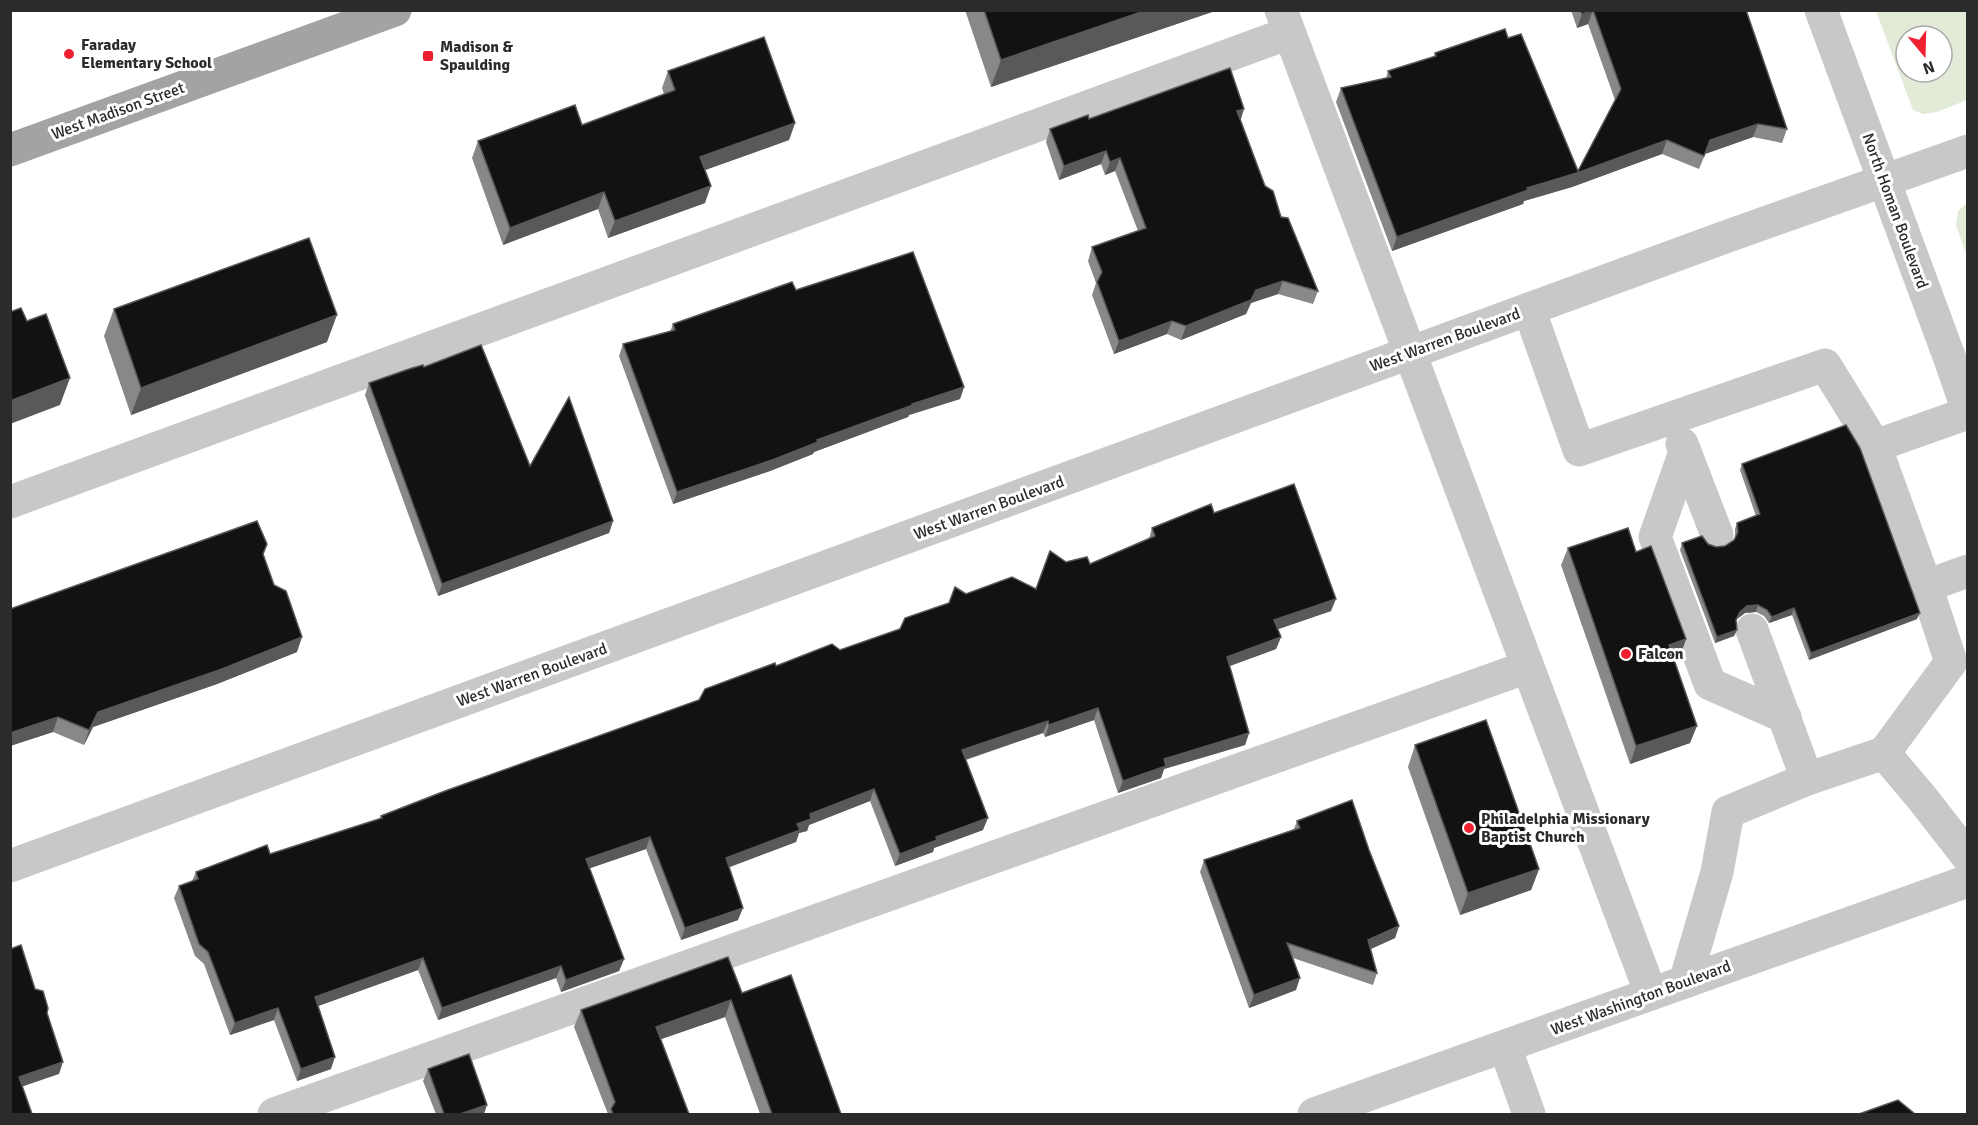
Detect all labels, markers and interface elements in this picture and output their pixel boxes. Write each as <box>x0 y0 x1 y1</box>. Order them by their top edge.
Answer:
north arrow <box>1894 24 1954 84</box>
place label: Faraday Elementary School <box>81 35 212 73</box>
place label: Madison & Spaulding <box>440 37 514 75</box>
marker: Faraday Elementary School <box>62 47 76 61</box>
marker: Madison & Spaulding <box>421 49 435 63</box>
text: N <box>1920 56 1937 79</box>
street label: West Madison Street <box>49 78 188 144</box>
street label: North Homan Boulevard <box>1858 130 1932 292</box>
street label: West Warren Boulevard <box>1367 303 1523 377</box>
street label: West Warren Boulevard <box>911 471 1067 545</box>
street label: West Warren Boulevard <box>454 638 610 712</box>
place label: Falcon <box>1638 644 1684 664</box>
marker: Falcon <box>1619 647 1633 661</box>
place label: Philadelphia Missionary Baptist Church <box>1481 809 1650 847</box>
marker: Philadelphia Missionary Baptist Church <box>1462 821 1476 835</box>
street label: West Washington Boulevard <box>1548 956 1734 1040</box>

